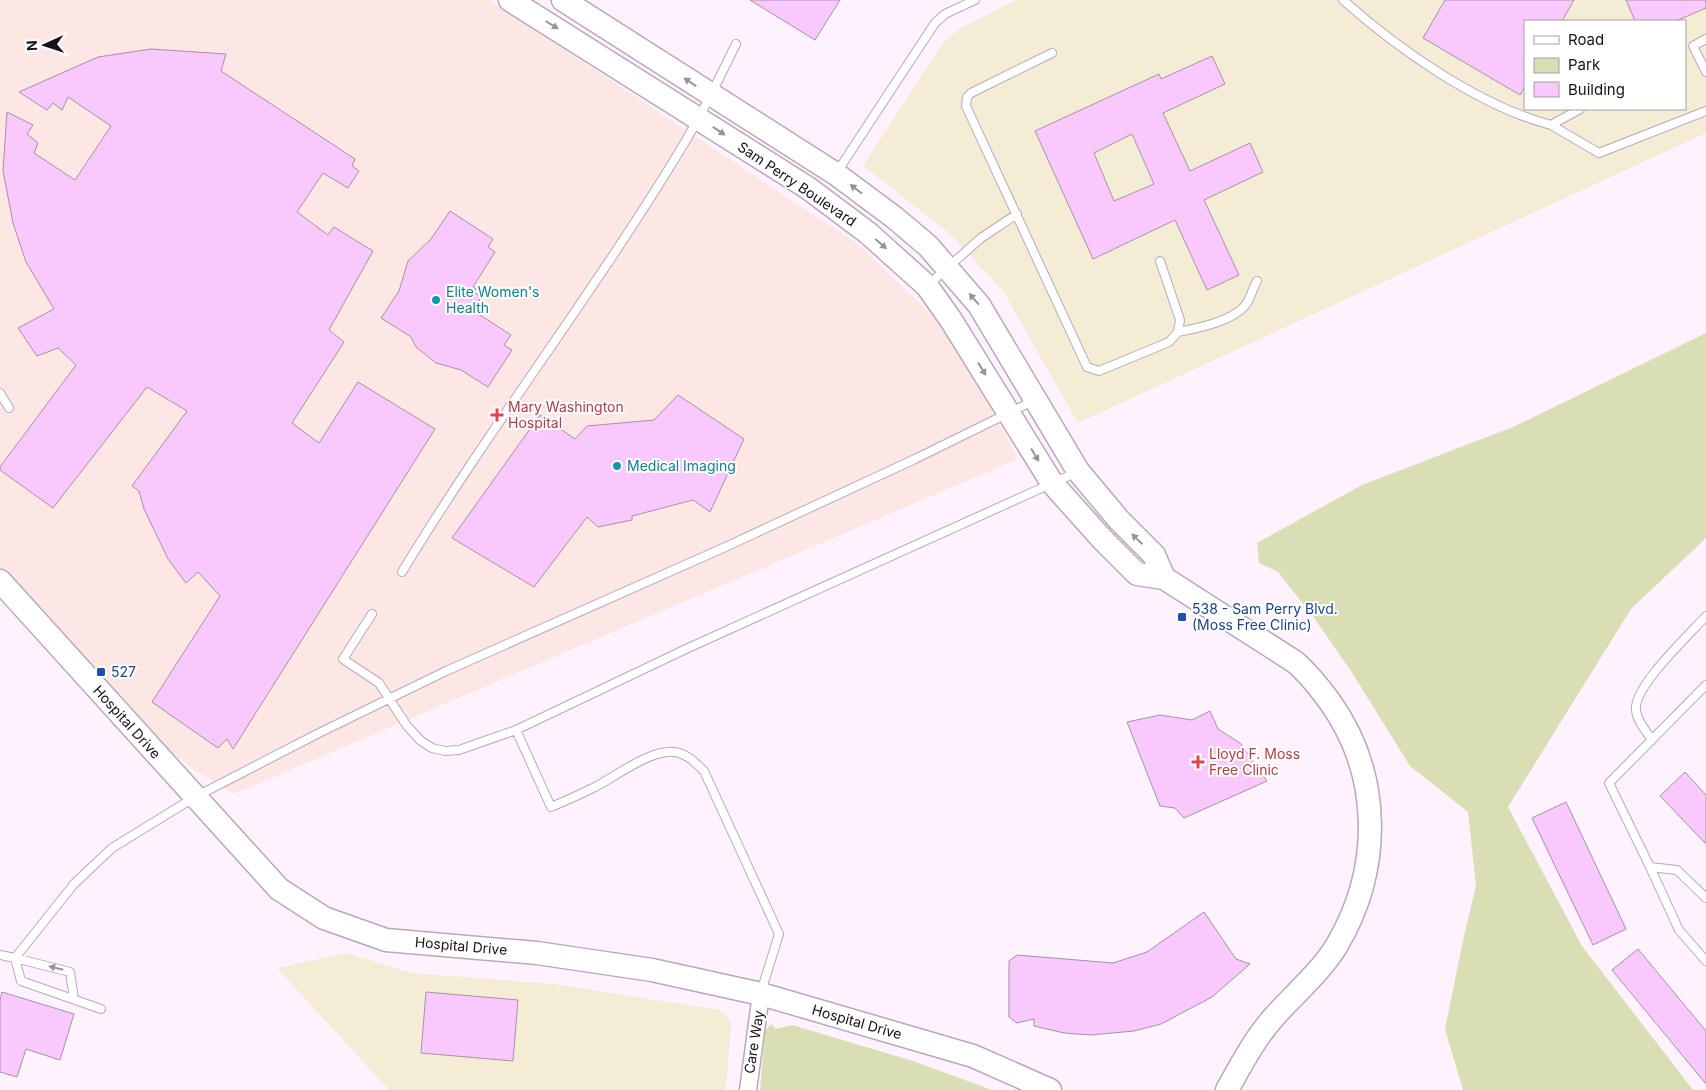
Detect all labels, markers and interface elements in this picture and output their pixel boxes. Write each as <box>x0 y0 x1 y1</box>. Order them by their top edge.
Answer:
north arrow <box>20 20 70 70</box>
legend <box>1524 20 1686 110</box>
one-way arrow <box>545 21 559 30</box>
text: Road <box>1568 30 1604 49</box>
text: N <box>23 40 40 51</box>
text: Park <box>1568 55 1601 74</box>
one-way arrow <box>683 77 696 86</box>
text: Building <box>1568 80 1625 99</box>
one-way arrow <box>712 126 726 136</box>
street label: Sam Perry Boulevard <box>735 138 860 230</box>
one-way arrow <box>850 183 863 194</box>
one-way arrow <box>874 238 886 250</box>
place label: Elite Women's Health <box>446 283 540 316</box>
one-way arrow <box>968 293 979 306</box>
marker: Elite Women's Health <box>430 294 442 306</box>
one-way arrow <box>978 363 987 376</box>
place label: Mary Washington Hospital <box>508 398 624 431</box>
marker: Mary Washington Hospital <box>490 408 504 422</box>
one-way arrow <box>1030 448 1039 461</box>
place label: Medical Imaging <box>627 457 736 474</box>
marker: Medical Imaging <box>611 460 623 472</box>
one-way arrow <box>1132 533 1144 545</box>
place label: 538 - Sam Perry Blvd. (Moss Free Clinic) <box>1192 600 1338 633</box>
marker: 538 - Sam Perry Blvd. (Moss Free Clinic) <box>1176 611 1188 623</box>
place label: 527 <box>111 663 136 680</box>
marker: 527 <box>95 666 107 678</box>
street label: Hospital Drive <box>90 682 165 762</box>
place label: Lloyd F. Moss Free Clinic <box>1209 745 1300 778</box>
marker: Lloyd F. Moss Free Clinic <box>1191 755 1205 769</box>
street label: Hospital Drive <box>414 933 508 958</box>
one-way arrow <box>48 964 63 972</box>
street label: Hospital Drive <box>810 1001 904 1042</box>
street label: Care Way <box>740 1009 767 1075</box>

